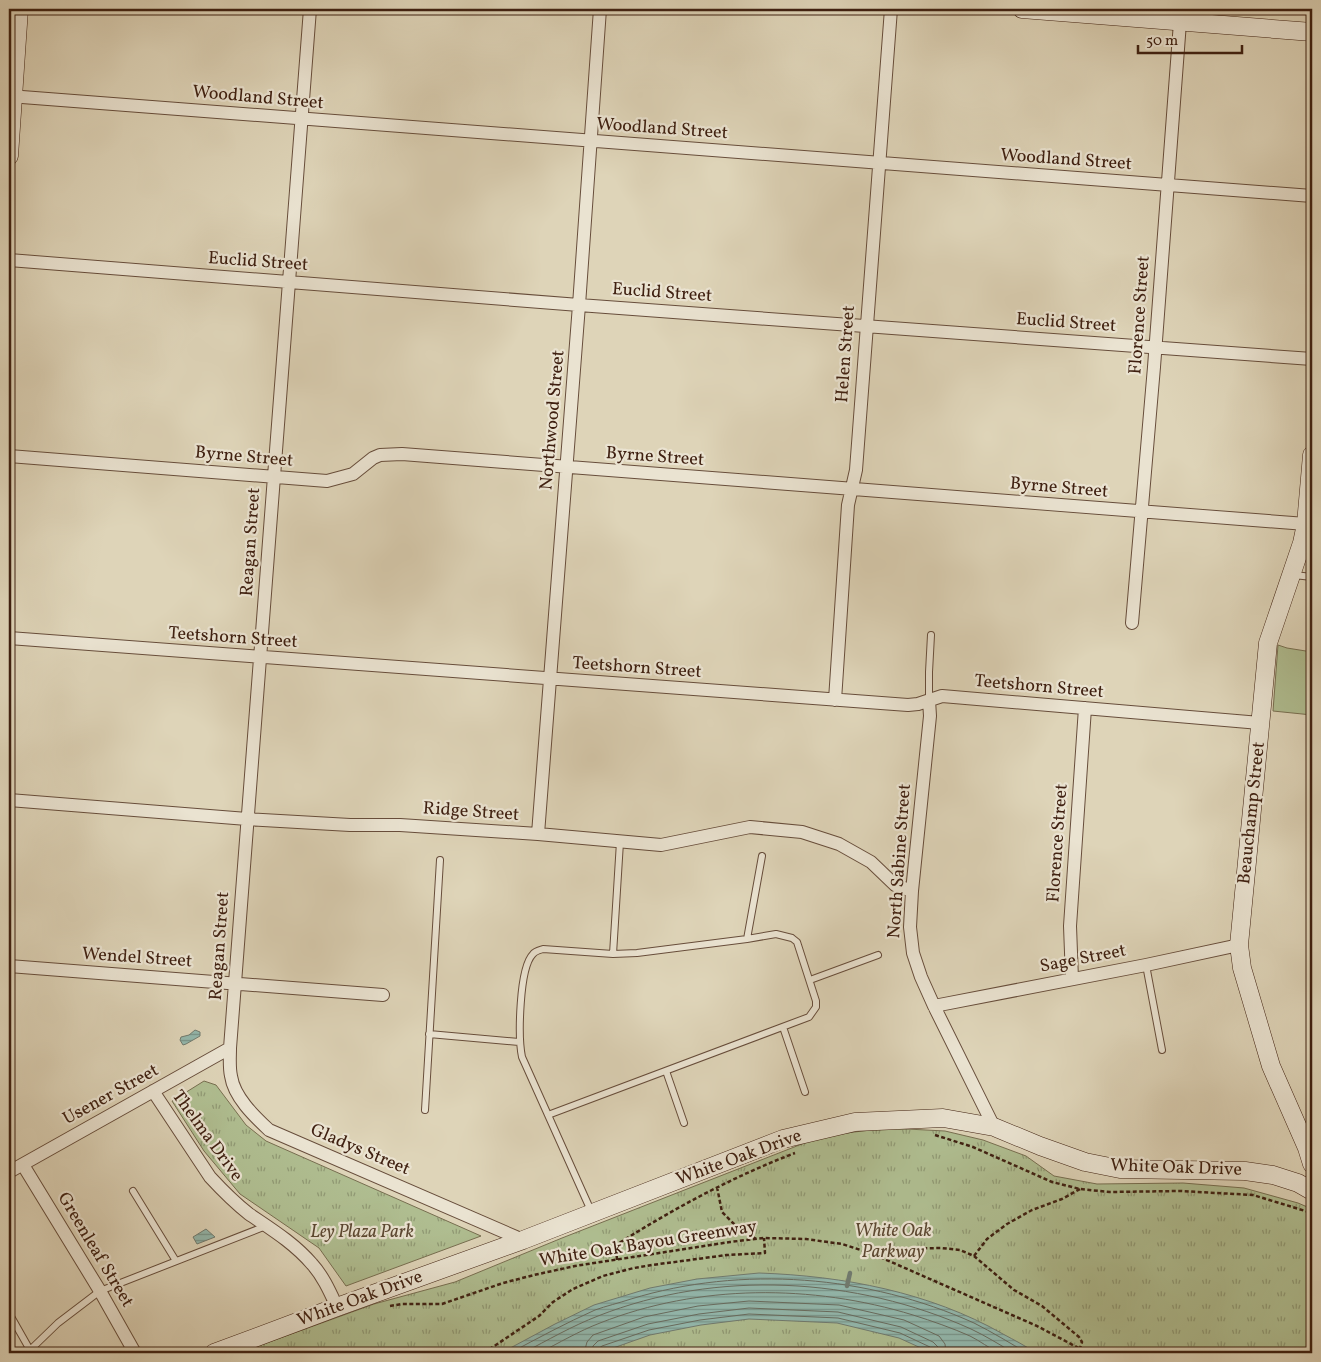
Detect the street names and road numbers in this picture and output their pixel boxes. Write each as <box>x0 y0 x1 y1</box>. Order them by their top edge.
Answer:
street label: Woodland Street <box>191 80 325 116</box>
street label: Woodland Street <box>595 112 729 146</box>
street label: Woodland Street <box>999 143 1133 177</box>
street label: Euclid Street <box>207 246 309 278</box>
street label: Florence Street <box>1123 255 1157 375</box>
street label: Euclid Street <box>611 277 713 309</box>
street label: Helen Street <box>830 304 862 404</box>
street label: Euclid Street <box>1015 307 1117 339</box>
street label: Northwood Street <box>534 349 572 491</box>
street label: Byrne Street <box>194 440 294 474</box>
street label: Byrne Street <box>605 441 705 473</box>
street label: Byrne Street <box>1009 471 1109 505</box>
street label: Reagan Street <box>235 487 267 597</box>
street label: Teetshorn Street <box>167 621 299 655</box>
street label: Teetshorn Street <box>571 651 703 685</box>
street label: Teetshorn Street <box>973 669 1105 705</box>
street label: Beauchamp Street <box>1232 740 1272 886</box>
street label: North Sabine Street <box>882 783 918 939</box>
street label: Florence Street <box>1041 783 1075 903</box>
street label: Ridge Street <box>422 796 520 828</box>
street label: Reagan Street <box>204 891 236 1001</box>
street label: Sage Street <box>1038 938 1128 980</box>
street label: Wendel Street <box>81 942 193 974</box>
street label: Usener Street <box>59 1058 163 1132</box>
street label: Thelma Drive <box>165 1085 249 1187</box>
street label: Gladys Street <box>306 1118 414 1182</box>
street label: White Oak Drive <box>673 1124 805 1192</box>
street label: White Oak Drive <box>1110 1153 1242 1183</box>
street label: Greenleaf Street <box>51 1188 139 1312</box>
street label: White Oak Bayou Greenway <box>537 1214 759 1274</box>
street label: White Oak Drive <box>294 1265 426 1333</box>

